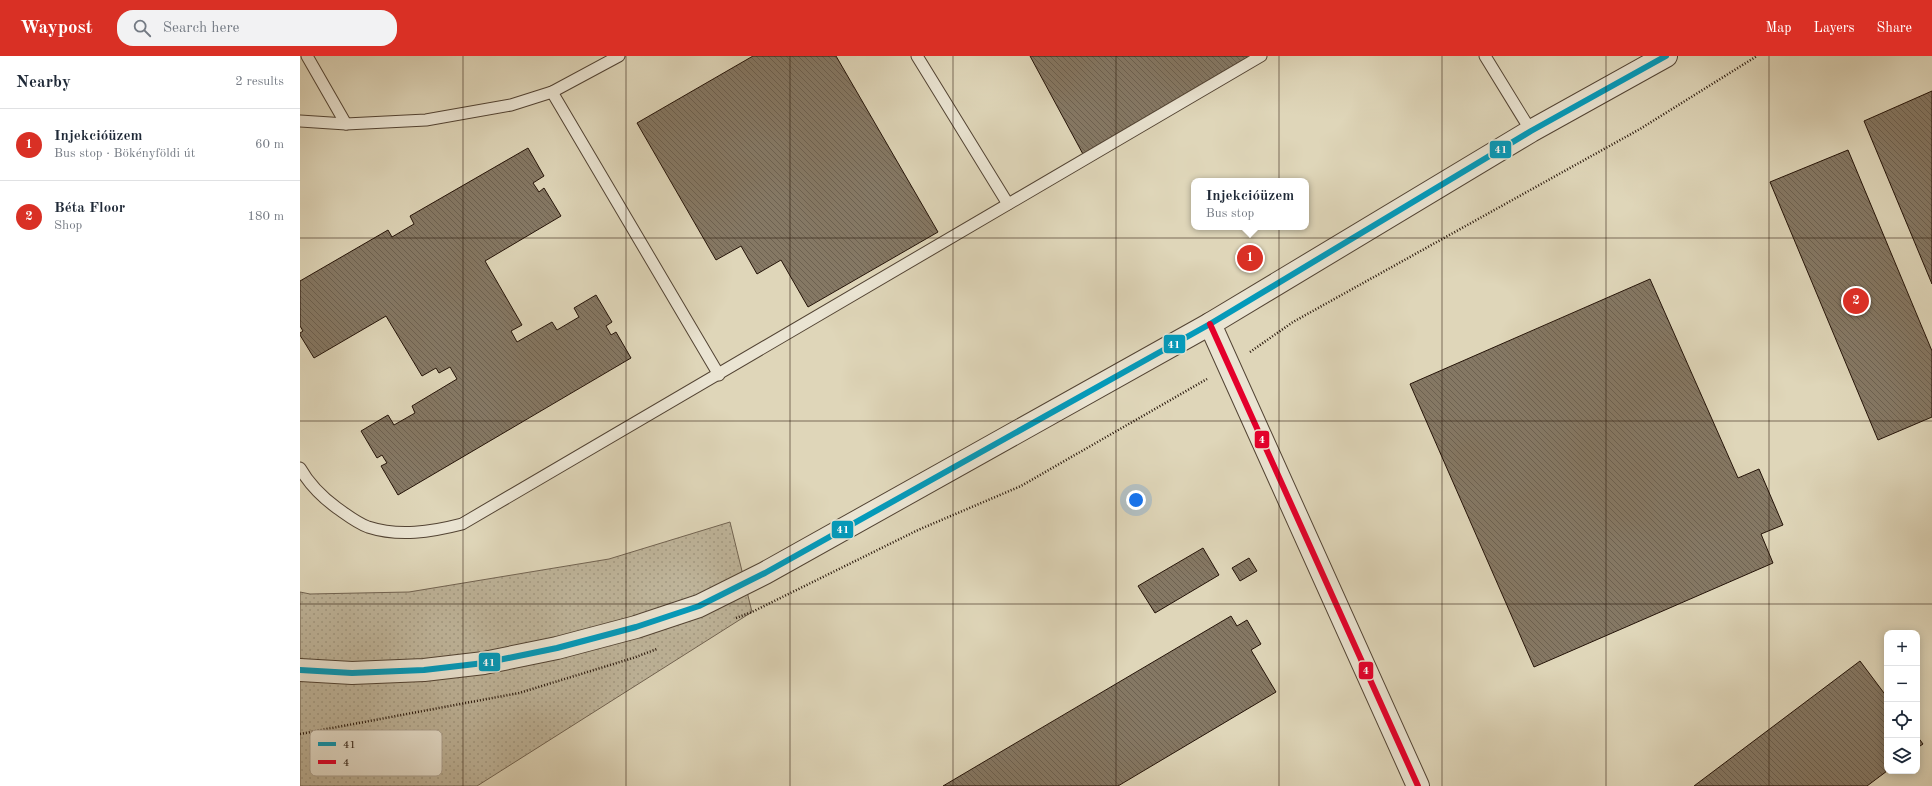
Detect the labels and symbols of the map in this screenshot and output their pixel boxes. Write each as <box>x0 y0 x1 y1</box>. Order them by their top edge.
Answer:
line badge: 41 <box>1489 140 1512 159</box>
text: 41 <box>1495 145 1507 156</box>
pin: 1 <box>1237 243 1263 273</box>
pin: 2 <box>1843 286 1869 316</box>
line badge: 41 <box>1163 334 1186 354</box>
text: 41 <box>1168 340 1180 351</box>
line badge: 4 <box>1254 430 1270 449</box>
text: 4 <box>1259 435 1265 446</box>
your location <box>1126 490 1146 510</box>
line badge: 41 <box>831 520 854 539</box>
text: 41 <box>837 525 849 536</box>
line badge: 41 <box>478 652 501 672</box>
text: 41 <box>483 658 495 669</box>
line badge: 4 <box>1358 661 1374 680</box>
text: 4 <box>1363 666 1369 677</box>
legend <box>310 730 442 776</box>
text: 41 <box>343 740 356 751</box>
text: 4 <box>343 758 349 769</box>

